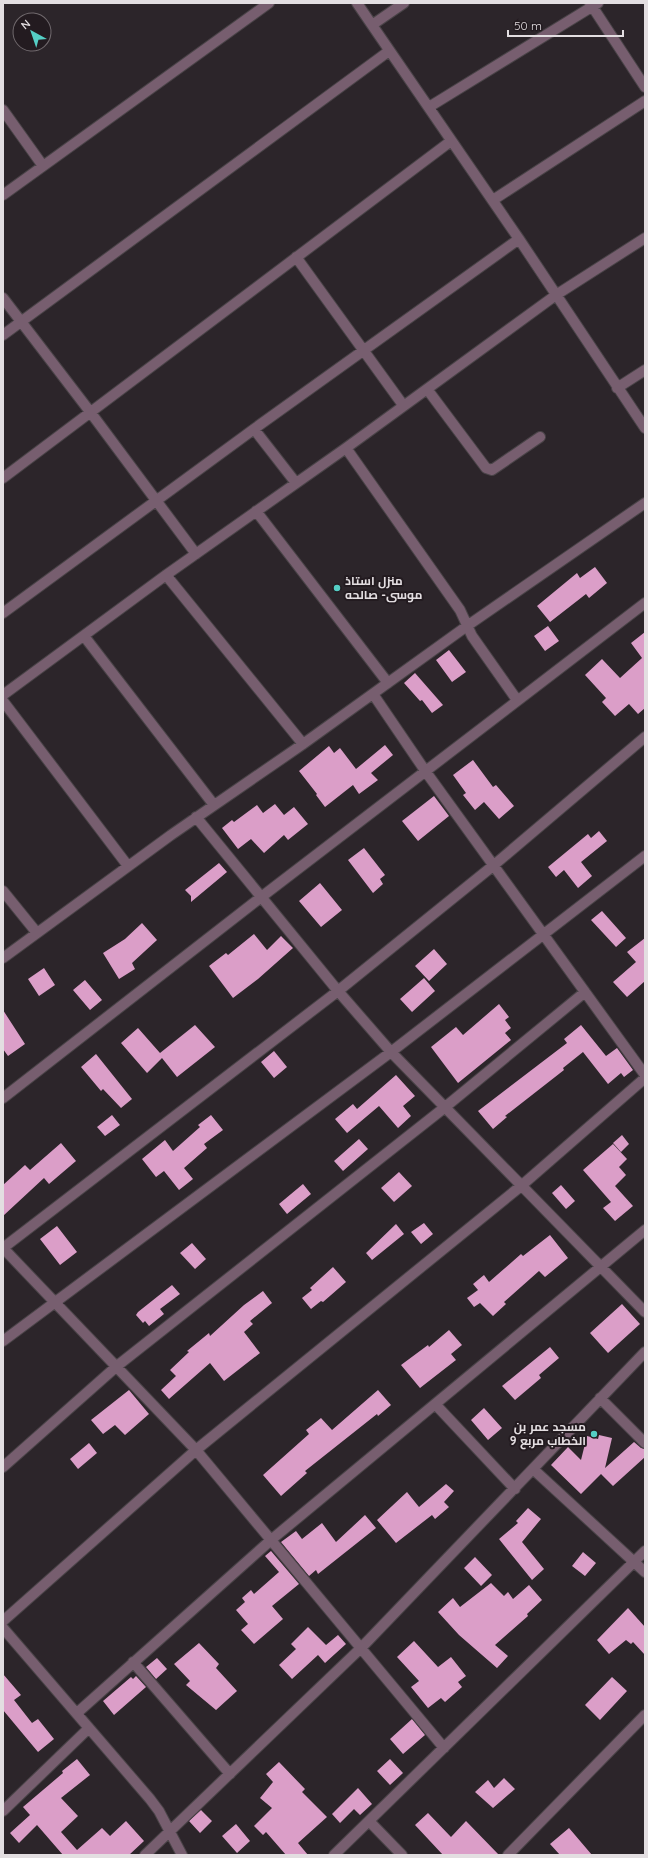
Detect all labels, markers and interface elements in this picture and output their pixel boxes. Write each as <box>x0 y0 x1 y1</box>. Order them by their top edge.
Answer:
north arrow <box>12 12 52 52</box>
scale bar <box>508 12 623 38</box>
text: N <box>18 16 33 32</box>
text: 50 m <box>514 18 542 33</box>
place label: منزل استاذ موسى- صالحه <box>345 573 423 603</box>
marker: منزل استاذ موسى- صالحه <box>332 583 342 593</box>
place label: مسجد عمر بن الخطاب مربع 9 <box>510 1419 586 1450</box>
marker: مسجد عمر بن الخطاب مربع 9 <box>589 1429 599 1439</box>

